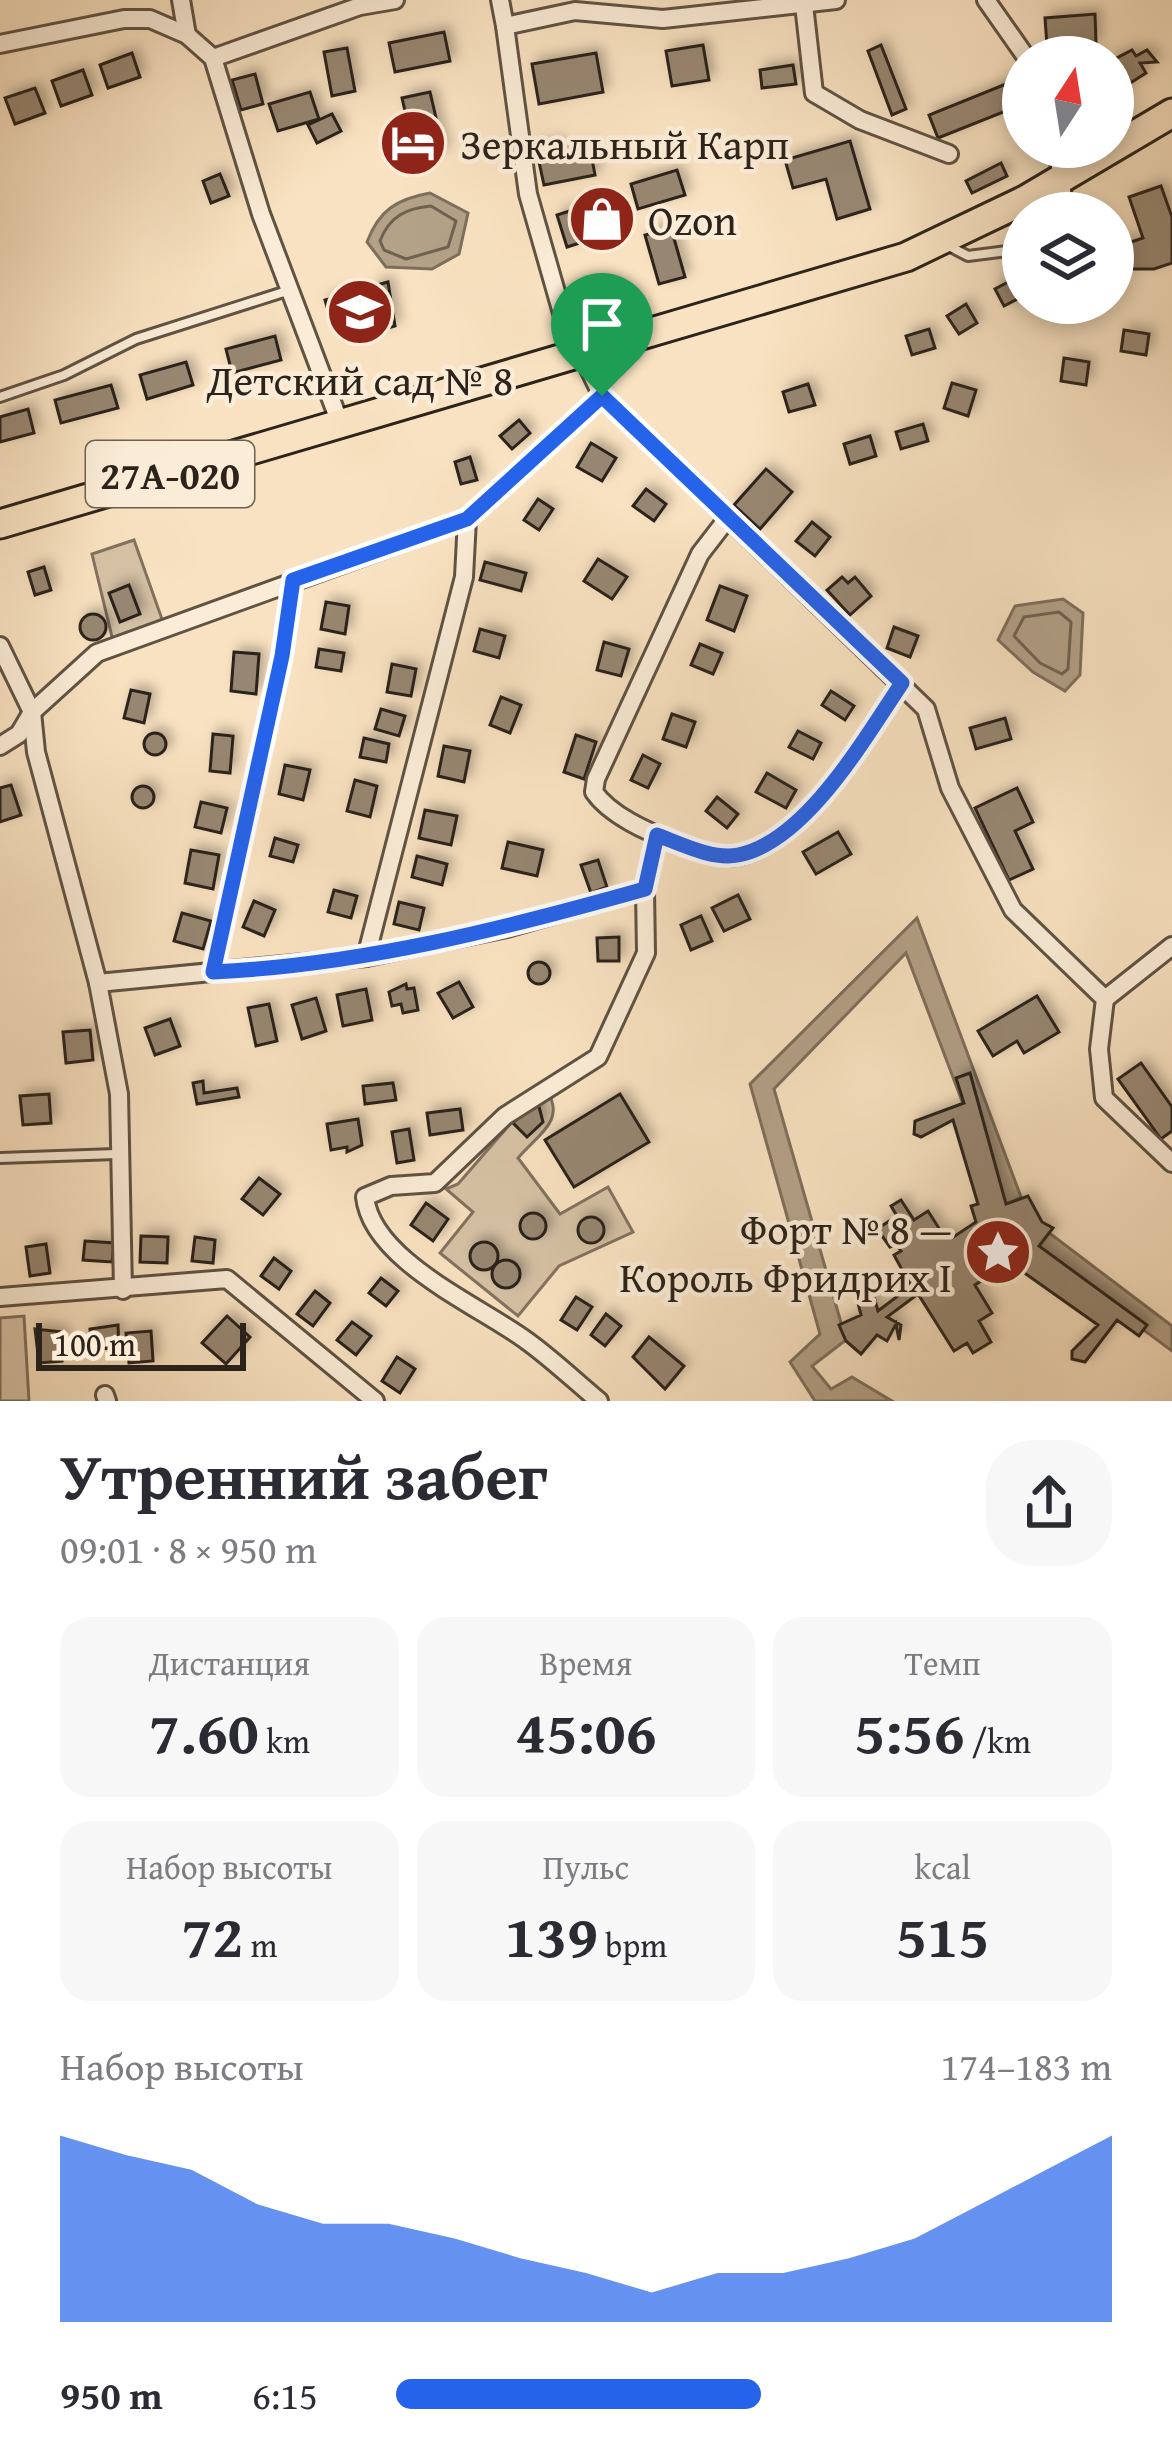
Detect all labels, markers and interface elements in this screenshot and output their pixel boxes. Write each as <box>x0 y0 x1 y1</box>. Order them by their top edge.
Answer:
north arrow <box>1002 36 1134 168</box>
map controls <box>1002 36 1134 324</box>
hotel icon: Зеркальный Карп <box>378 108 448 178</box>
place label: Зеркальный Карп <box>460 113 789 174</box>
shop icon: Ozon <box>567 184 637 254</box>
place label: Ozon <box>648 189 737 250</box>
button: layers <box>1002 192 1134 324</box>
pin <box>551 273 653 396</box>
school or university icon: Детский сад № 8 <box>325 277 395 347</box>
icon: arrive <box>569 291 635 357</box>
place label: Детский сад № 8 <box>206 349 513 410</box>
road number: 27А-020 <box>86 441 254 507</box>
place label: Форт № 8 — Король Фридрих I <box>620 1198 952 1307</box>
place icon: Форт № 8 — Король Фридрих I <box>963 1217 1033 1287</box>
scale bar <box>36 1317 246 1370</box>
text: 100 m <box>54 1320 136 1368</box>
text: Утренний забег <box>60 1426 548 1523</box>
button: share <box>986 1440 1112 1566</box>
text: 09:01 · 8 × 950 m <box>60 1520 317 1577</box>
text: Дистанция <box>149 1639 310 1687</box>
text: Время <box>540 1639 632 1687</box>
text: Темп <box>905 1639 981 1687</box>
text: 7.60 <box>149 1687 259 1775</box>
text: 45:06 <box>515 1687 657 1775</box>
text: 5:56 <box>854 1687 964 1775</box>
text: km <box>259 1717 310 1765</box>
text: /km <box>964 1717 1031 1765</box>
text: Набор высоты <box>126 1843 332 1891</box>
text: Пульс <box>543 1843 629 1891</box>
text: kcal <box>915 1843 971 1891</box>
text: 72 <box>181 1891 243 1979</box>
text: 139 <box>505 1891 598 1979</box>
text: 515 <box>896 1891 989 1979</box>
text: m <box>243 1921 278 1969</box>
text: bpm <box>598 1921 667 1969</box>
text: Набор высоты <box>60 2037 304 2094</box>
text: 174–183 m <box>940 2037 1112 2094</box>
text: 950 m <box>60 2366 163 2423</box>
text: 6:15 <box>252 2366 318 2423</box>

